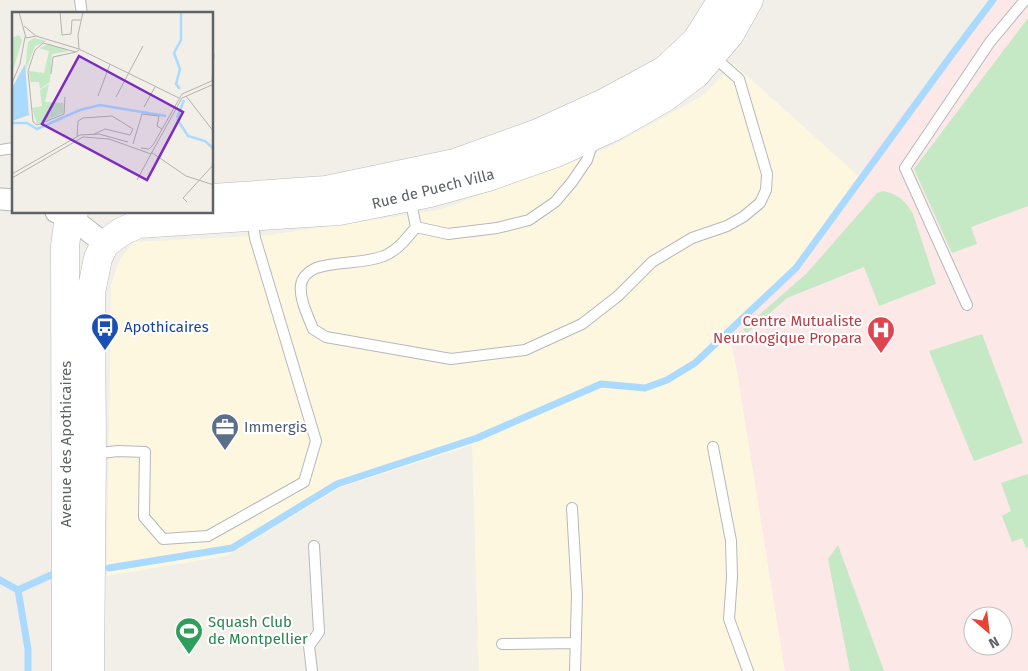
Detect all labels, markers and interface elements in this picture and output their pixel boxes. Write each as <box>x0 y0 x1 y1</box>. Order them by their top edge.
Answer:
inset map <box>12 12 214 214</box>
street label: Rue de Puech Villa <box>370 165 496 213</box>
bus stop icon: Apothicaires <box>90 312 120 351</box>
place label: Centre Mutualiste Neurologique Propara <box>713 312 862 347</box>
hospital icon: Centre Mutualiste Neurologique Propara <box>866 315 896 354</box>
place label: Apothicaires <box>124 318 209 336</box>
street label: Avenue des Apothicaires <box>57 361 75 527</box>
office icon: Immergis <box>210 412 240 451</box>
place label: Immergis <box>244 418 307 436</box>
north arrow <box>963 606 1013 656</box>
place label: Squash Club de Montpellier <box>208 613 308 648</box>
sports icon: Squash Club de Montpellier <box>174 616 204 655</box>
text: N <box>986 632 1002 652</box>

